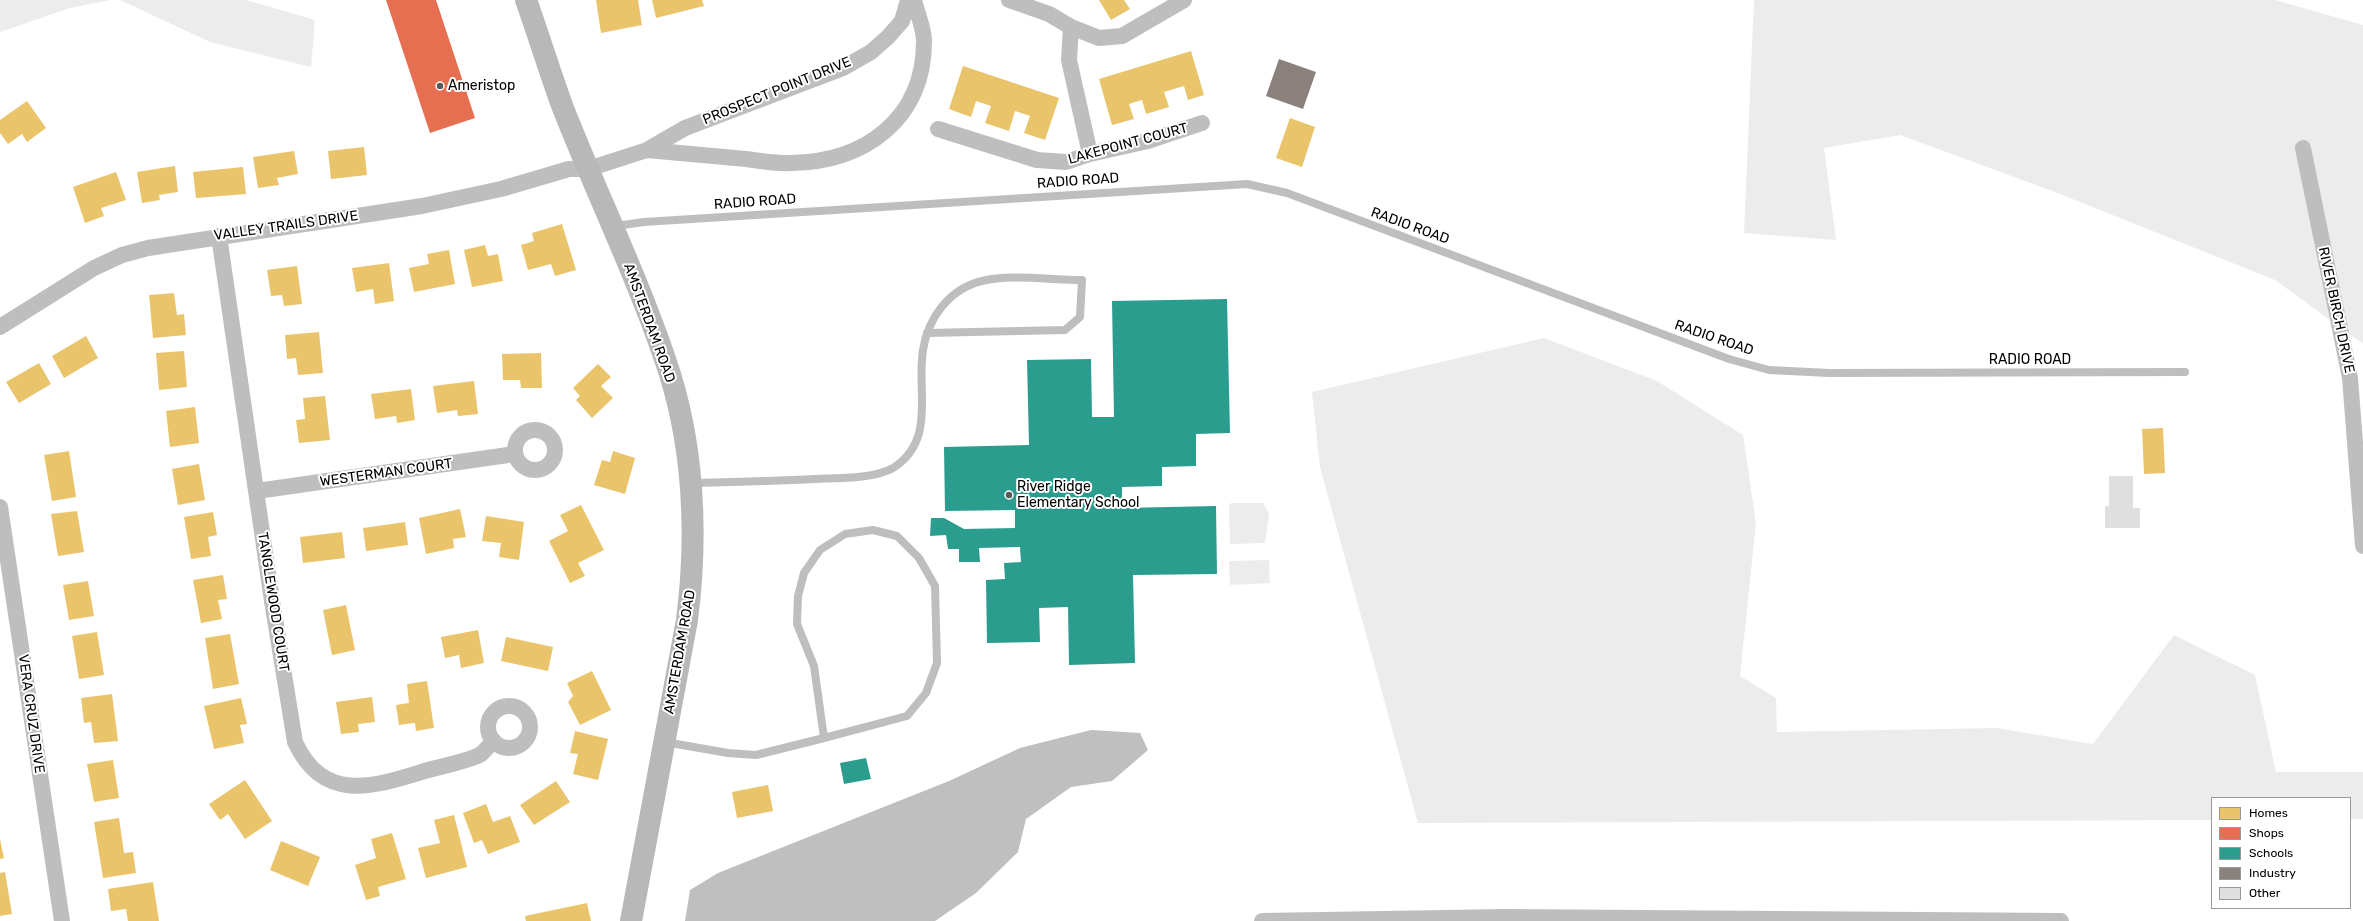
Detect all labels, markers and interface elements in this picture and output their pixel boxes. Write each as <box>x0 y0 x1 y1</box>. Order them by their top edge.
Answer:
street label: PROSPECT POINT DRIVE <box>700 54 854 128</box>
place label: Ameristop <box>448 78 515 94</box>
marker: Ameristop <box>435 81 445 91</box>
street label: LAKEPOINT COURT <box>1066 120 1190 168</box>
street label: RADIO ROAD <box>1036 170 1120 192</box>
street label: RADIO ROAD <box>713 191 797 213</box>
street label: RADIO ROAD <box>1368 204 1452 248</box>
street label: VALLEY TRAILS DRIVE <box>213 208 359 244</box>
street label: RIVER BIRCH DRIVE <box>2314 245 2358 375</box>
street label: AMSTERDAM ROAD <box>620 261 678 385</box>
street label: RADIO ROAD <box>1672 317 1756 359</box>
street label: RADIO ROAD <box>1989 352 2071 368</box>
street label: WESTERMAN COURT <box>319 455 453 491</box>
place label: River Ridge Elementary School <box>1017 479 1140 512</box>
marker: River Ridge Elementary School <box>1004 490 1014 500</box>
street label: TANGLEWOOD COURT <box>254 531 292 673</box>
street label: AMSTERDAM ROAD <box>661 589 699 715</box>
street label: VERA CRUZ DRIVE <box>14 653 48 775</box>
legend <box>2211 797 2351 909</box>
text: Homes <box>2249 806 2288 820</box>
text: Shops <box>2249 826 2284 840</box>
text: Schools <box>2249 846 2293 860</box>
text: Industry <box>2249 866 2296 880</box>
text: Other <box>2249 886 2280 900</box>

